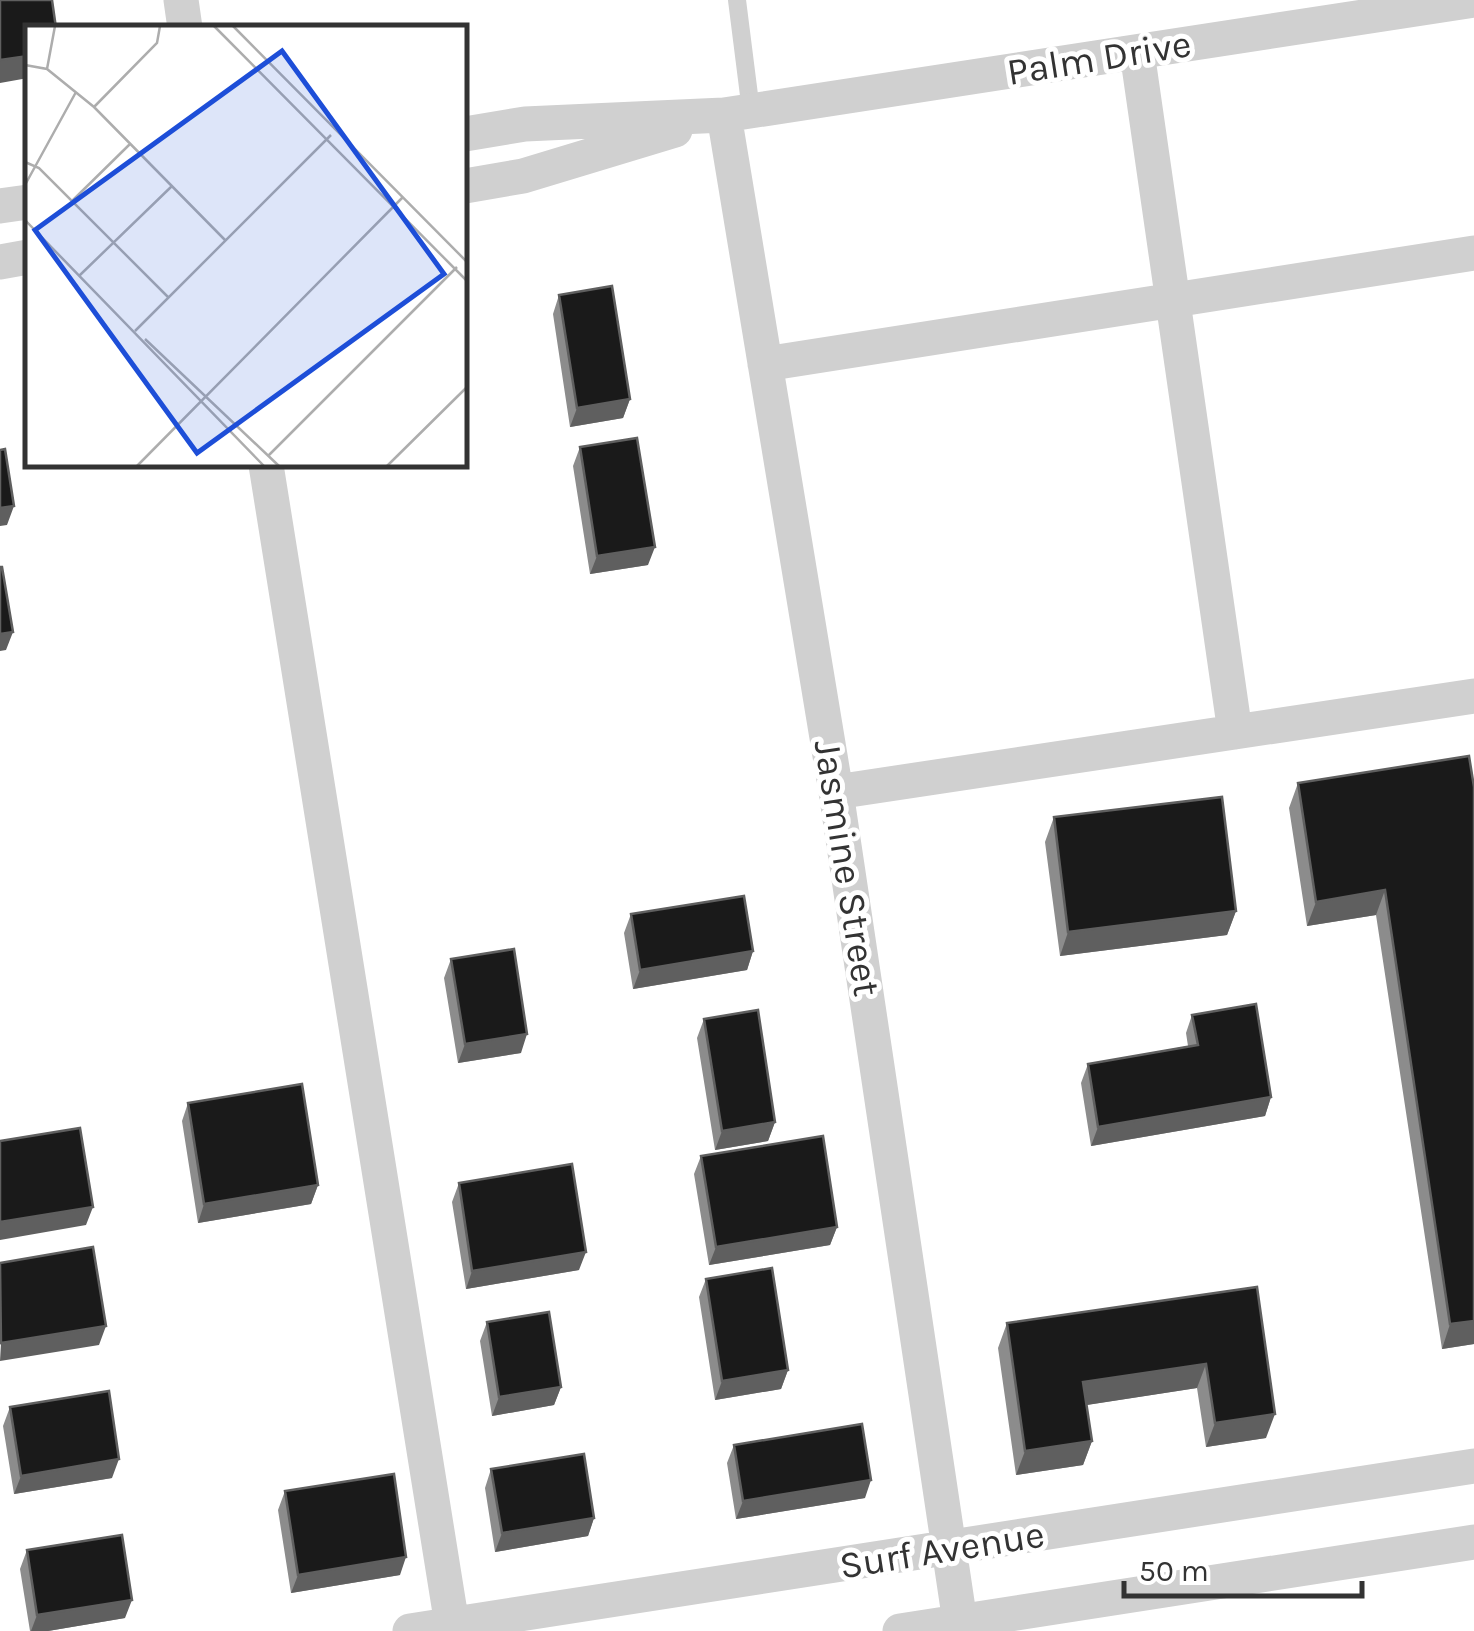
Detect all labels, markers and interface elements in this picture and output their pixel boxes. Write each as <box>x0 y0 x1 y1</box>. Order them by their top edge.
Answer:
street label: Palm Drive <box>1004 21 1194 95</box>
inset map <box>25 25 468 468</box>
street label: Jasmine Street <box>805 737 889 999</box>
street label: Surf Avenue <box>836 1512 1048 1588</box>
scale bar <box>1124 1536 1362 1598</box>
text: 50 m <box>1139 1553 1209 1589</box>

